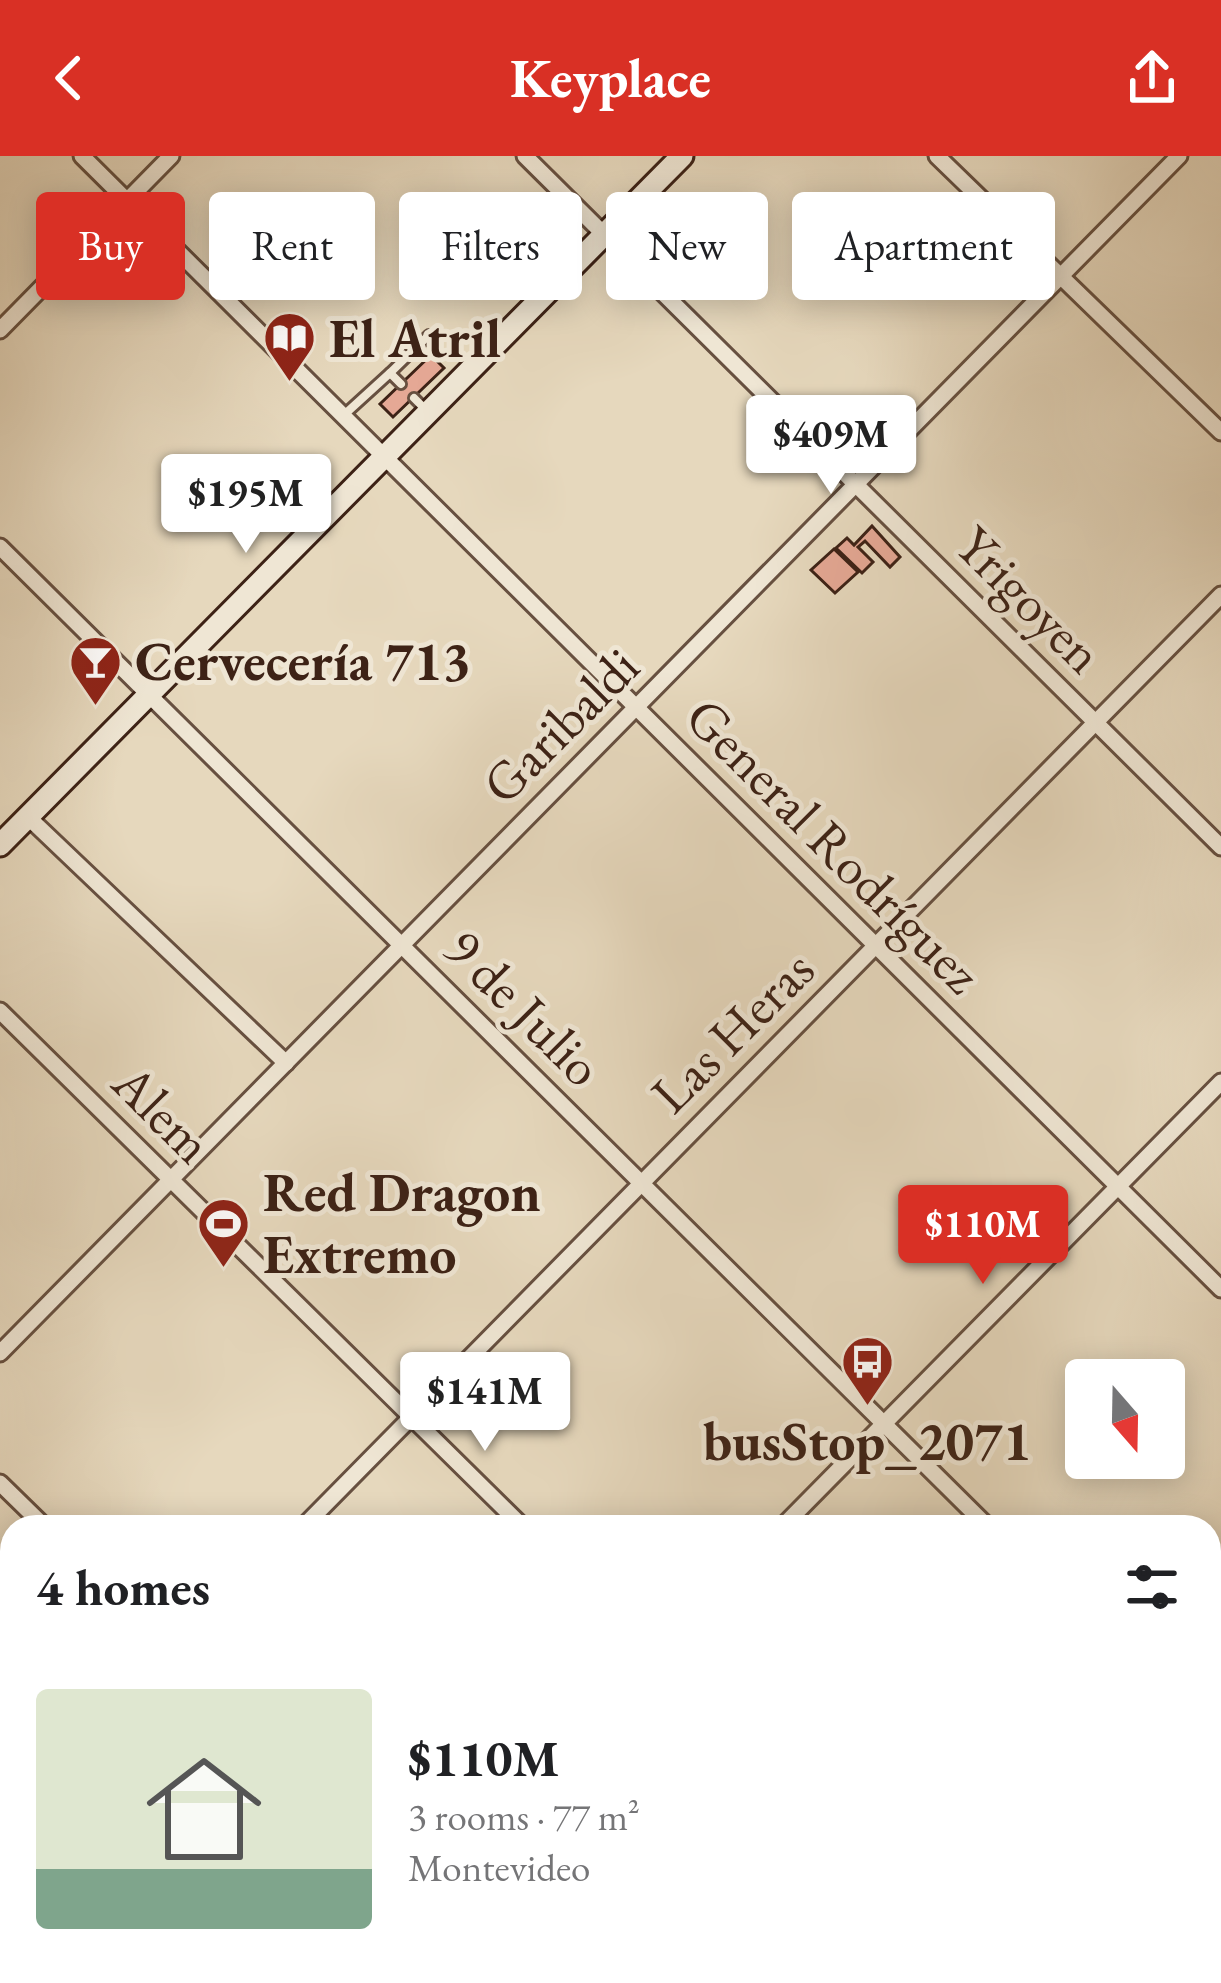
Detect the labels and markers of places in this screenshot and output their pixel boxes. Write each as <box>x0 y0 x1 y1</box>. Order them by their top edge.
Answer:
place label: El Atril <box>329 303 501 373</box>
library icon: El Atril <box>262 310 318 384</box>
pin: $409M <box>747 395 915 497</box>
pin: $195M <box>162 454 330 556</box>
place label: Cervecería 713 <box>135 626 471 696</box>
bar icon: Cervecería 713 <box>68 633 124 707</box>
place label: Red Dragon Extremo <box>263 1157 541 1289</box>
pin: $110M <box>899 1185 1067 1287</box>
sports icon: Red Dragon Extremo <box>196 1195 252 1269</box>
bus stop icon: busStop_2071 <box>839 1333 895 1407</box>
pin: $141M <box>401 1352 569 1454</box>
place label: busStop_2071 <box>703 1406 1031 1476</box>

